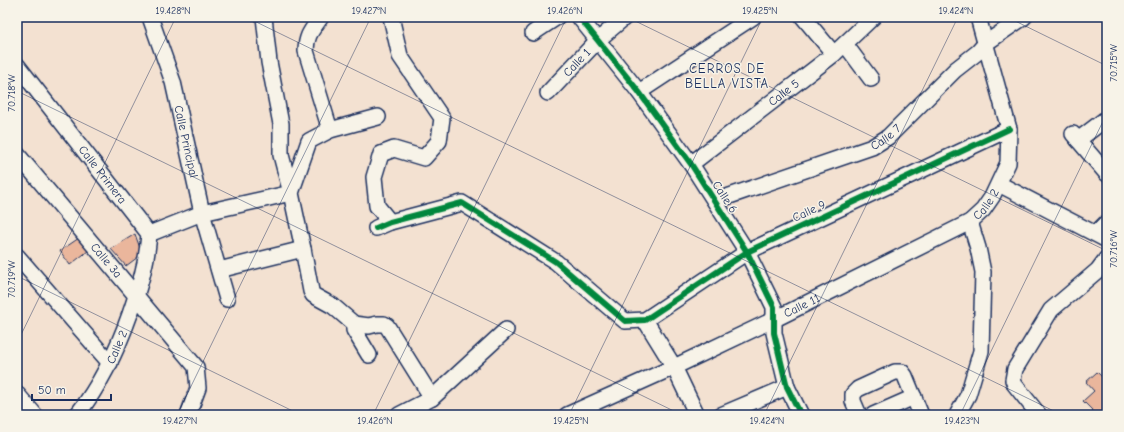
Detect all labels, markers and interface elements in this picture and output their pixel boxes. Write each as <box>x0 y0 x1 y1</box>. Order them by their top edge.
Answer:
text: 19.428°N <box>155 5 191 17</box>
text: 19.427°N <box>352 5 386 17</box>
text: 19.426°N <box>547 5 583 17</box>
text: 19.425°N <box>742 5 778 17</box>
text: 19.424°N <box>939 5 973 17</box>
text: 70.715°W <box>1108 44 1120 82</box>
street label: Calle 1 <box>560 45 594 79</box>
district label: CERROS DE BELLA VISTA <box>685 61 769 91</box>
text: 70.718°W <box>6 74 18 112</box>
street label: Calle 5 <box>765 76 802 109</box>
street label: Calle Principal <box>171 104 201 179</box>
street label: Calle 7 <box>868 121 904 153</box>
street label: Calle Primera <box>76 143 130 206</box>
street label: Calle 6 <box>710 178 740 216</box>
street label: Calle 2 <box>970 187 1002 223</box>
street label: Calle 9 <box>790 197 828 225</box>
text: 70.716°W <box>1108 230 1120 268</box>
street label: Calle 3a <box>88 240 125 281</box>
text: 70.719°W <box>6 260 18 298</box>
street label: Calle 11 <box>781 291 822 321</box>
street label: Calle 2 <box>104 328 130 366</box>
scale bar <box>32 376 111 402</box>
text: 50 m <box>38 383 66 397</box>
text: 19.427°N <box>163 415 197 427</box>
text: 19.426°N <box>357 415 393 427</box>
text: 19.425°N <box>553 415 589 427</box>
text: 19.424°N <box>750 415 784 427</box>
text: 19.423°N <box>945 415 979 427</box>

